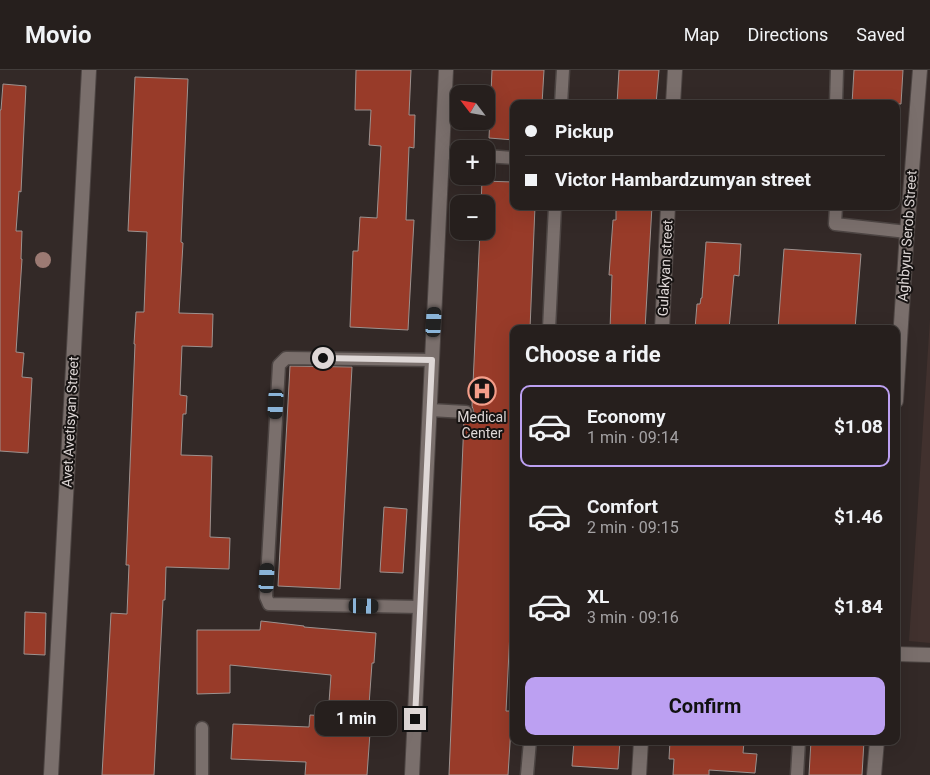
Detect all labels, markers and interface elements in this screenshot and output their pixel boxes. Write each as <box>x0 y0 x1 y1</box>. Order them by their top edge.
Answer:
text: Movio <box>25 21 91 49</box>
text: Map <box>684 24 719 45</box>
text: Directions <box>747 24 828 45</box>
text: Saved <box>856 24 905 45</box>
north arrow <box>450 85 495 130</box>
map controls <box>450 85 495 240</box>
text: Pickup <box>555 120 614 143</box>
button: + <box>450 140 495 185</box>
text: Victor Hambardzumyan street <box>555 168 811 191</box>
street label: Aghbyur Serob Street <box>894 169 920 302</box>
button: − <box>450 195 495 240</box>
street label: Gulakyan street <box>654 219 676 317</box>
car <box>425 307 442 337</box>
text: Choose a ride <box>525 342 661 367</box>
route start <box>312 347 334 369</box>
street label: Avet Avetisyan Street <box>59 356 81 488</box>
hospital icon: Medical Center <box>467 376 497 406</box>
car <box>267 389 284 419</box>
icon: car <box>527 404 572 449</box>
text: Economy <box>587 405 666 428</box>
place label: Medical Center <box>457 409 507 441</box>
text: $1.08 <box>834 415 883 438</box>
text: 1 min · 09:14 <box>587 428 679 447</box>
icon: car <box>527 494 572 539</box>
text: Comfort <box>587 495 658 518</box>
text: $1.46 <box>834 505 883 528</box>
text: 2 min · 09:15 <box>587 518 679 537</box>
car <box>258 563 275 593</box>
icon: car <box>527 584 572 629</box>
text: XL <box>587 585 609 608</box>
text: $1.84 <box>834 595 883 618</box>
car <box>348 598 379 614</box>
text: 3 min · 09:16 <box>587 608 679 627</box>
button: Confirm <box>525 677 885 735</box>
callout: 1 min <box>315 702 398 736</box>
route end <box>404 708 426 730</box>
text: 1 min <box>336 709 376 728</box>

